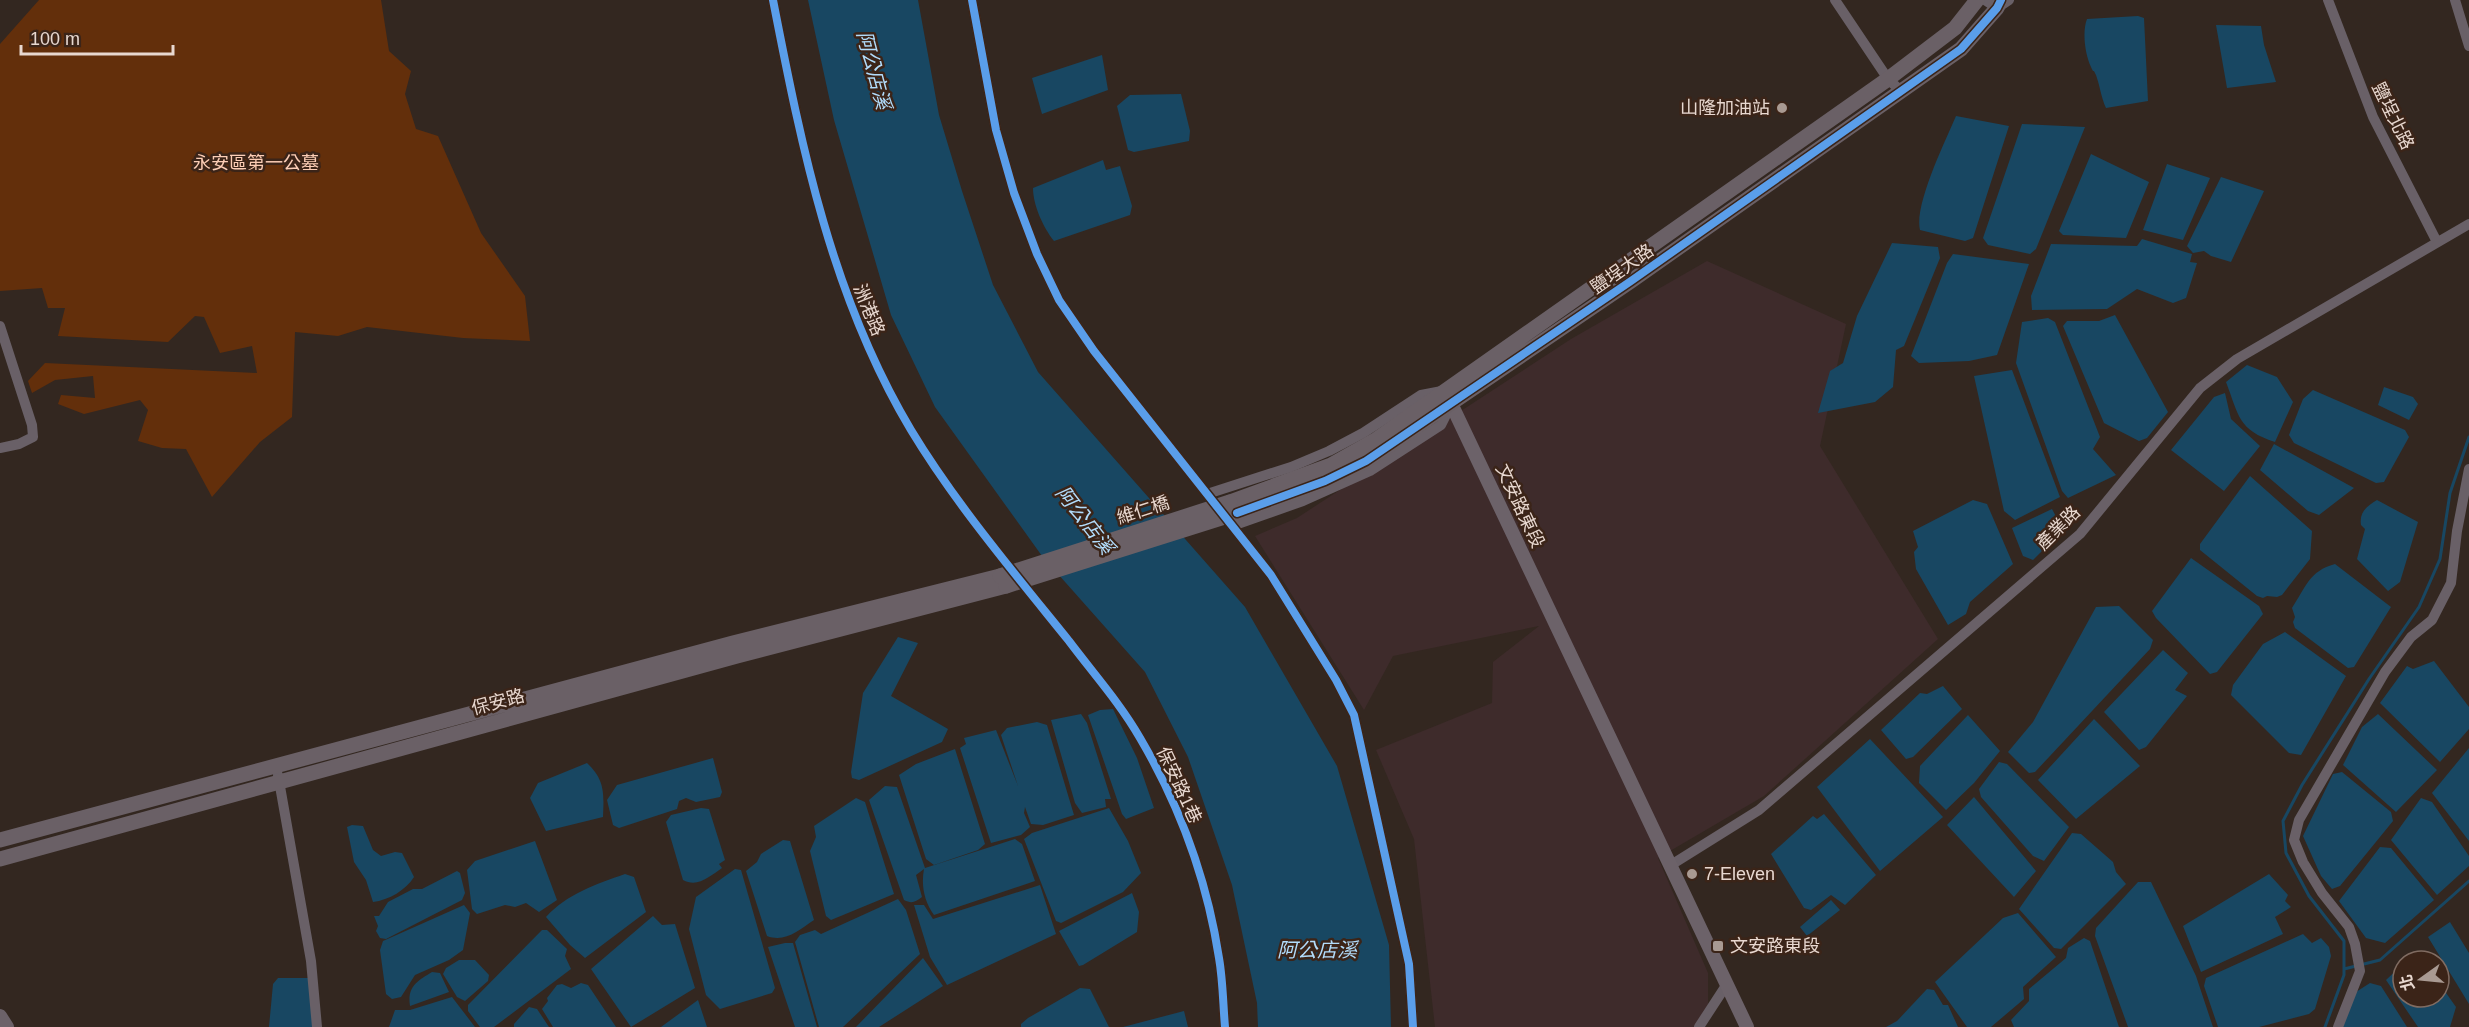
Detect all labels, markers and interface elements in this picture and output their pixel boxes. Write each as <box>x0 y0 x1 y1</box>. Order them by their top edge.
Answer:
scale bar <box>21 18 172 56</box>
text: 100 m <box>30 29 80 49</box>
water label: 阿公店溪 <box>853 29 896 114</box>
street label: 鹽埕北路 <box>2368 79 2418 153</box>
place label: 山隆加油站 <box>1680 98 1770 118</box>
marker: 山隆加油站 <box>1775 101 1789 115</box>
park label: 永安區第一公墓 <box>193 153 319 173</box>
street label: 鹽埕大路 <box>1587 240 1657 298</box>
street label: 洲港路 <box>850 281 888 339</box>
street label: 文安路東段 <box>1492 461 1548 551</box>
water label: 阿公店溪 <box>1052 482 1120 561</box>
street label: 維仁橋 <box>1114 492 1172 528</box>
street label: 產業路 <box>2032 502 2084 554</box>
street label: 保安路 <box>469 685 527 719</box>
street label: 保安路1巷 <box>1153 744 1205 826</box>
place label: 7-Eleven <box>1704 864 1775 884</box>
marker: 7-Eleven <box>1685 867 1699 881</box>
place label: 文安路東段 <box>1730 936 1820 956</box>
water label: 阿公店溪 <box>1277 939 1360 961</box>
marker: 文安路東段 <box>1711 939 1725 953</box>
north arrow <box>2391 949 2451 1009</box>
text: 北 <box>2397 973 2417 993</box>

